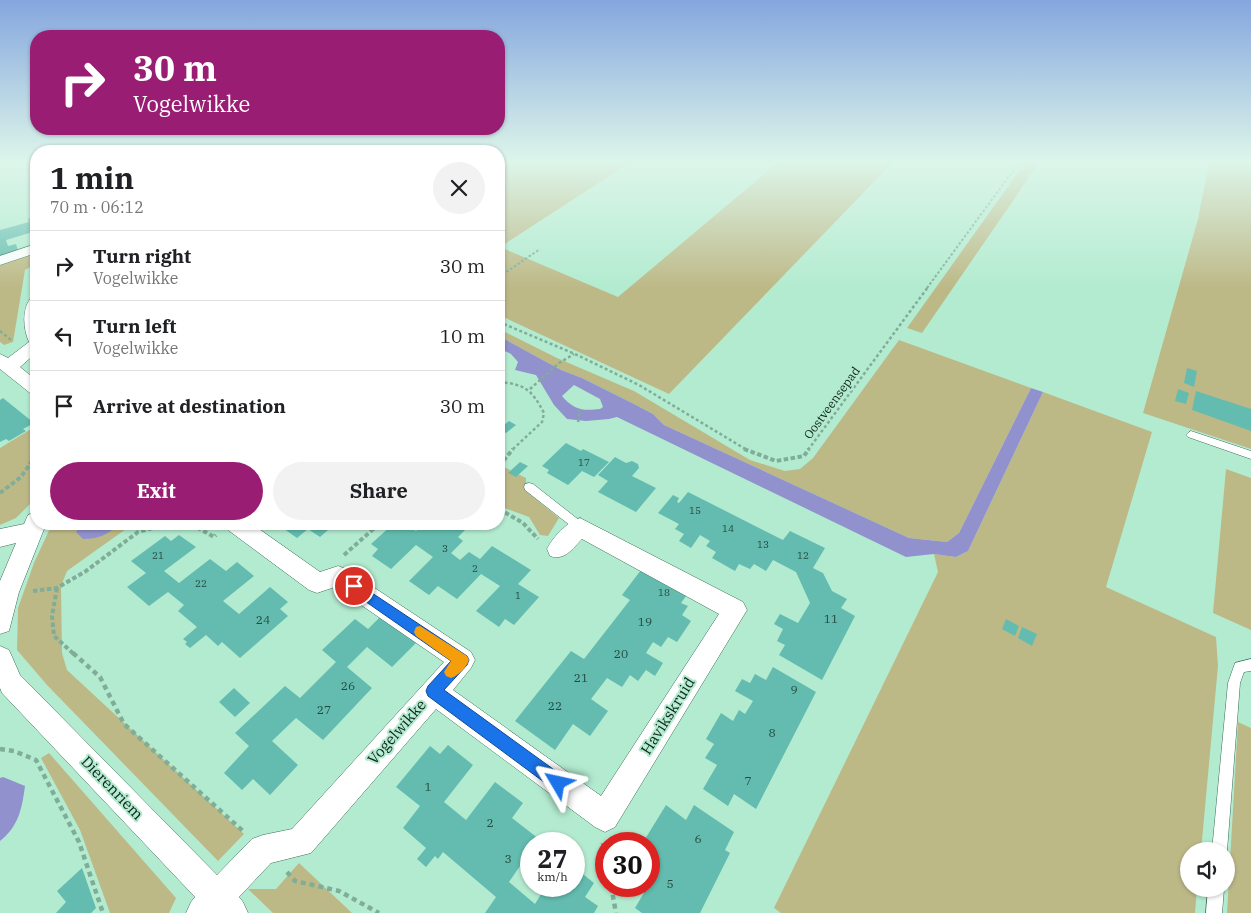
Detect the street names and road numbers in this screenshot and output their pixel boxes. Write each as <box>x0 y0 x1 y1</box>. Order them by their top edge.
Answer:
street label: Oostveensepad <box>800 364 863 442</box>
street label: Havikskruid <box>636 674 699 758</box>
street label: Vogelwikke <box>363 695 430 768</box>
street label: Dierenriem <box>77 752 147 824</box>

